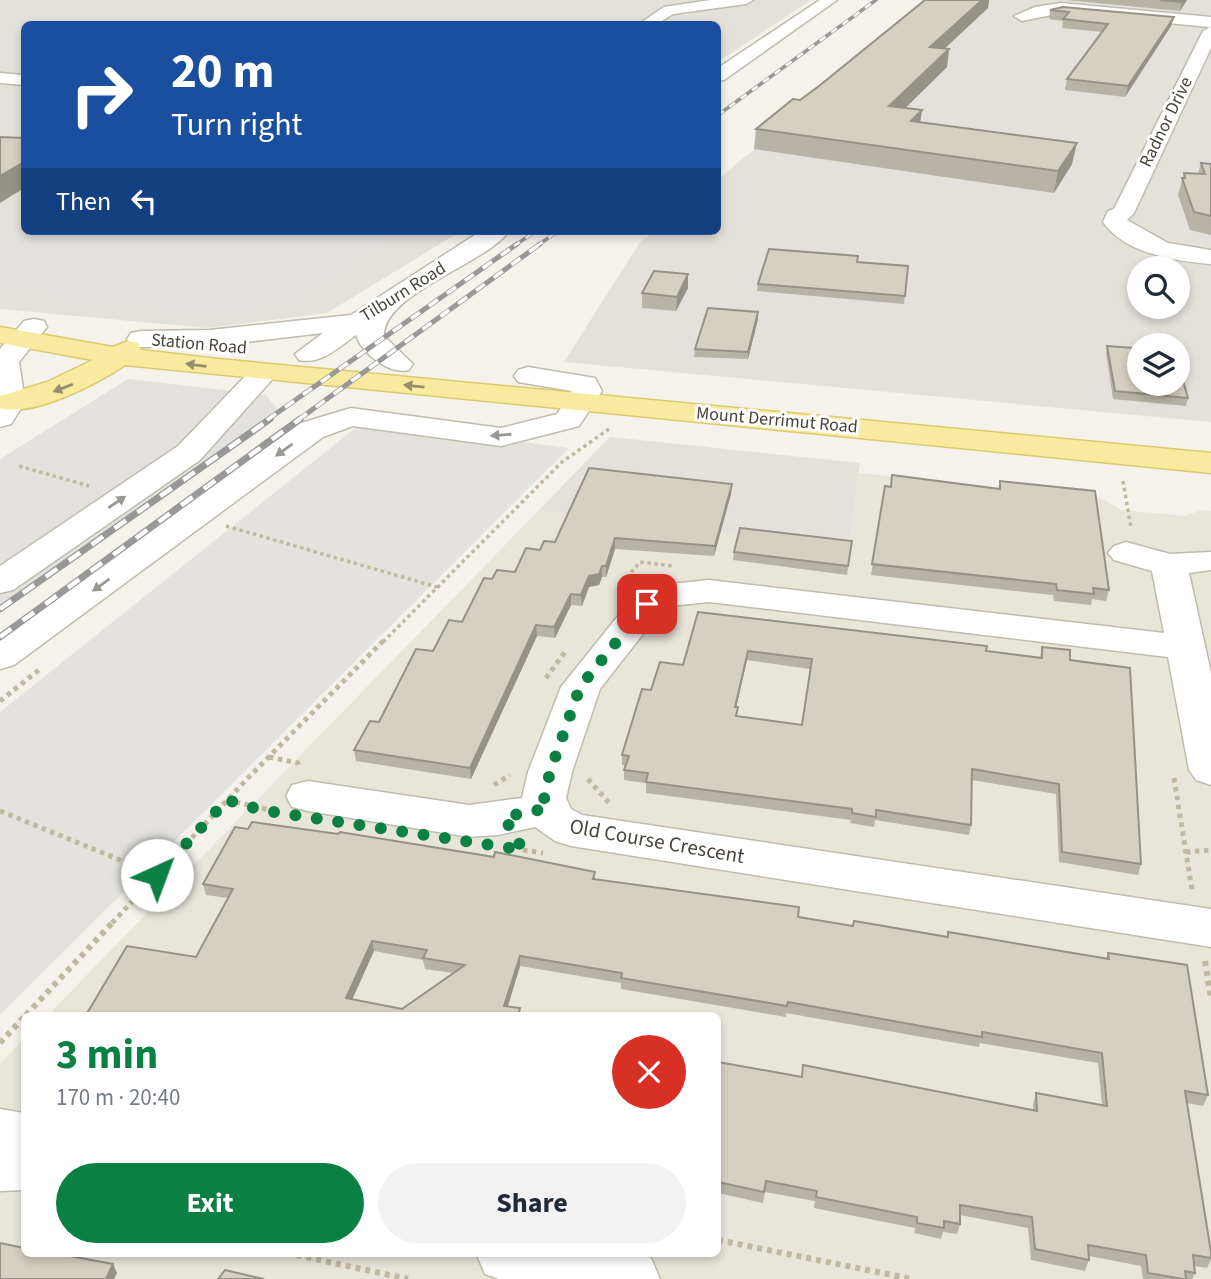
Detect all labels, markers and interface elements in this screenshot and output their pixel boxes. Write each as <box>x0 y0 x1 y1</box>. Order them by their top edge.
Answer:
text: 20 m <box>171 37 275 107</box>
icon: right <box>56 49 147 140</box>
street label: Radnor Drive <box>1133 73 1199 171</box>
text: Turn right <box>171 102 302 148</box>
icon: left <box>125 182 163 220</box>
text: Then <box>56 183 111 220</box>
street label: Tilburn Road <box>355 256 451 328</box>
map controls <box>1127 256 1190 396</box>
button: search <box>1127 256 1190 319</box>
street label: Station Road <box>150 327 248 361</box>
button: layers <box>1127 333 1190 396</box>
one-way arrow <box>185 360 207 371</box>
one-way arrow <box>403 380 425 391</box>
one-way arrow <box>52 383 73 394</box>
street label: Mount Derrimut Road <box>695 400 859 440</box>
one-way arrow <box>490 429 512 440</box>
one-way arrow <box>275 443 293 457</box>
one-way arrow <box>107 496 127 509</box>
pin <box>617 574 677 634</box>
one-way arrow <box>92 578 110 592</box>
icon: arrive <box>628 585 666 623</box>
street label: Old Course Crescent <box>567 811 747 871</box>
position arrow <box>120 838 194 912</box>
text: 3 min <box>56 1025 158 1085</box>
button: close <box>612 1035 686 1109</box>
text: 170 m · 20:40 <box>56 1081 180 1114</box>
button: Exit <box>56 1163 364 1243</box>
button: Share <box>378 1163 686 1243</box>

